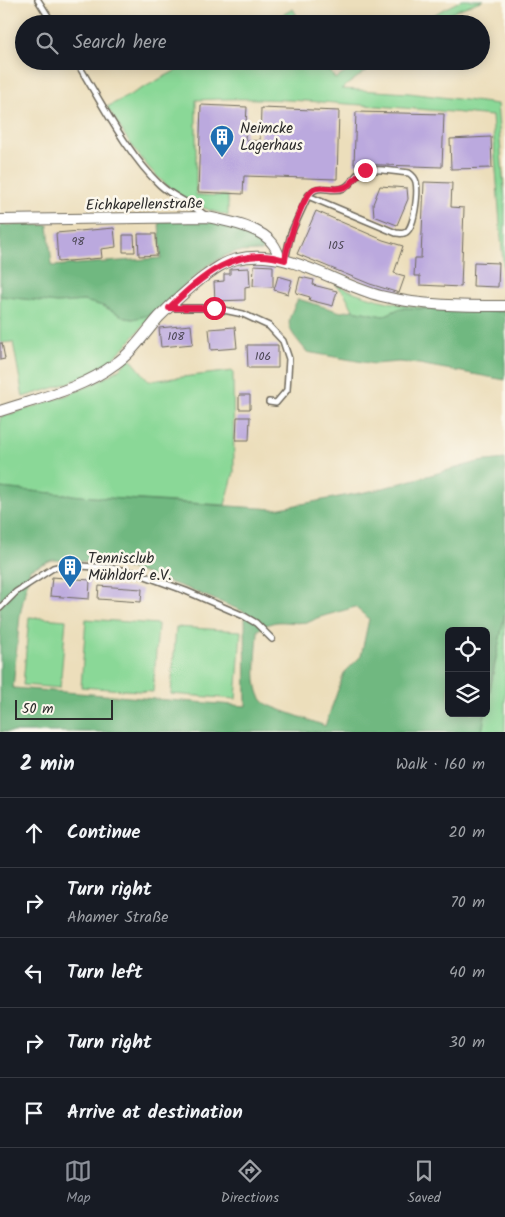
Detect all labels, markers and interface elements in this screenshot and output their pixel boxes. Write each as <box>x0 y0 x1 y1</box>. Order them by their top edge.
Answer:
search box <box>15 15 490 70</box>
text: Search here <box>73 28 167 58</box>
icon: search <box>33 29 61 57</box>
place label: Neimcke Lagerhaus <box>240 117 303 158</box>
building icon: Neimcke Lagerhaus <box>209 124 235 158</box>
route end <box>354 159 377 182</box>
street label: Eichkapellenstraße <box>85 192 203 218</box>
house number: 98 <box>71 232 85 251</box>
house number: 105 <box>328 236 346 255</box>
route start <box>203 297 226 320</box>
house number: 108 <box>168 327 185 346</box>
house number: 106 <box>255 347 271 366</box>
place label: Tennisclub Mühldorf e.V. <box>88 547 171 588</box>
building icon: Tennisclub Mühldorf e.V. <box>57 554 83 588</box>
map controls <box>445 627 490 717</box>
button: locate <box>445 627 490 672</box>
button: layers <box>445 672 490 717</box>
scale bar <box>15 697 112 720</box>
text: 50 m <box>22 698 53 720</box>
text: 2 min <box>20 748 75 781</box>
text: Walk · 160 m <box>396 752 485 777</box>
text: Continue <box>67 818 140 848</box>
icon: ahead <box>20 819 48 847</box>
text: 20 m <box>449 820 485 845</box>
text: Turn right <box>67 875 152 905</box>
icon: right <box>20 889 48 917</box>
text: 70 m <box>450 890 485 915</box>
text: Ahamer Straße <box>67 905 169 930</box>
text: Turn left <box>67 958 142 988</box>
icon: left <box>20 959 48 987</box>
text: 40 m <box>449 960 485 985</box>
text: Turn right <box>67 1028 152 1058</box>
icon: right <box>20 1029 48 1057</box>
text: 30 m <box>449 1030 485 1055</box>
text: Arrive at destination <box>67 1098 243 1128</box>
icon: arrive <box>20 1099 48 1127</box>
tab: Map <box>64 1157 92 1209</box>
tab: Directions <box>221 1157 279 1209</box>
tab: Saved <box>407 1157 441 1209</box>

